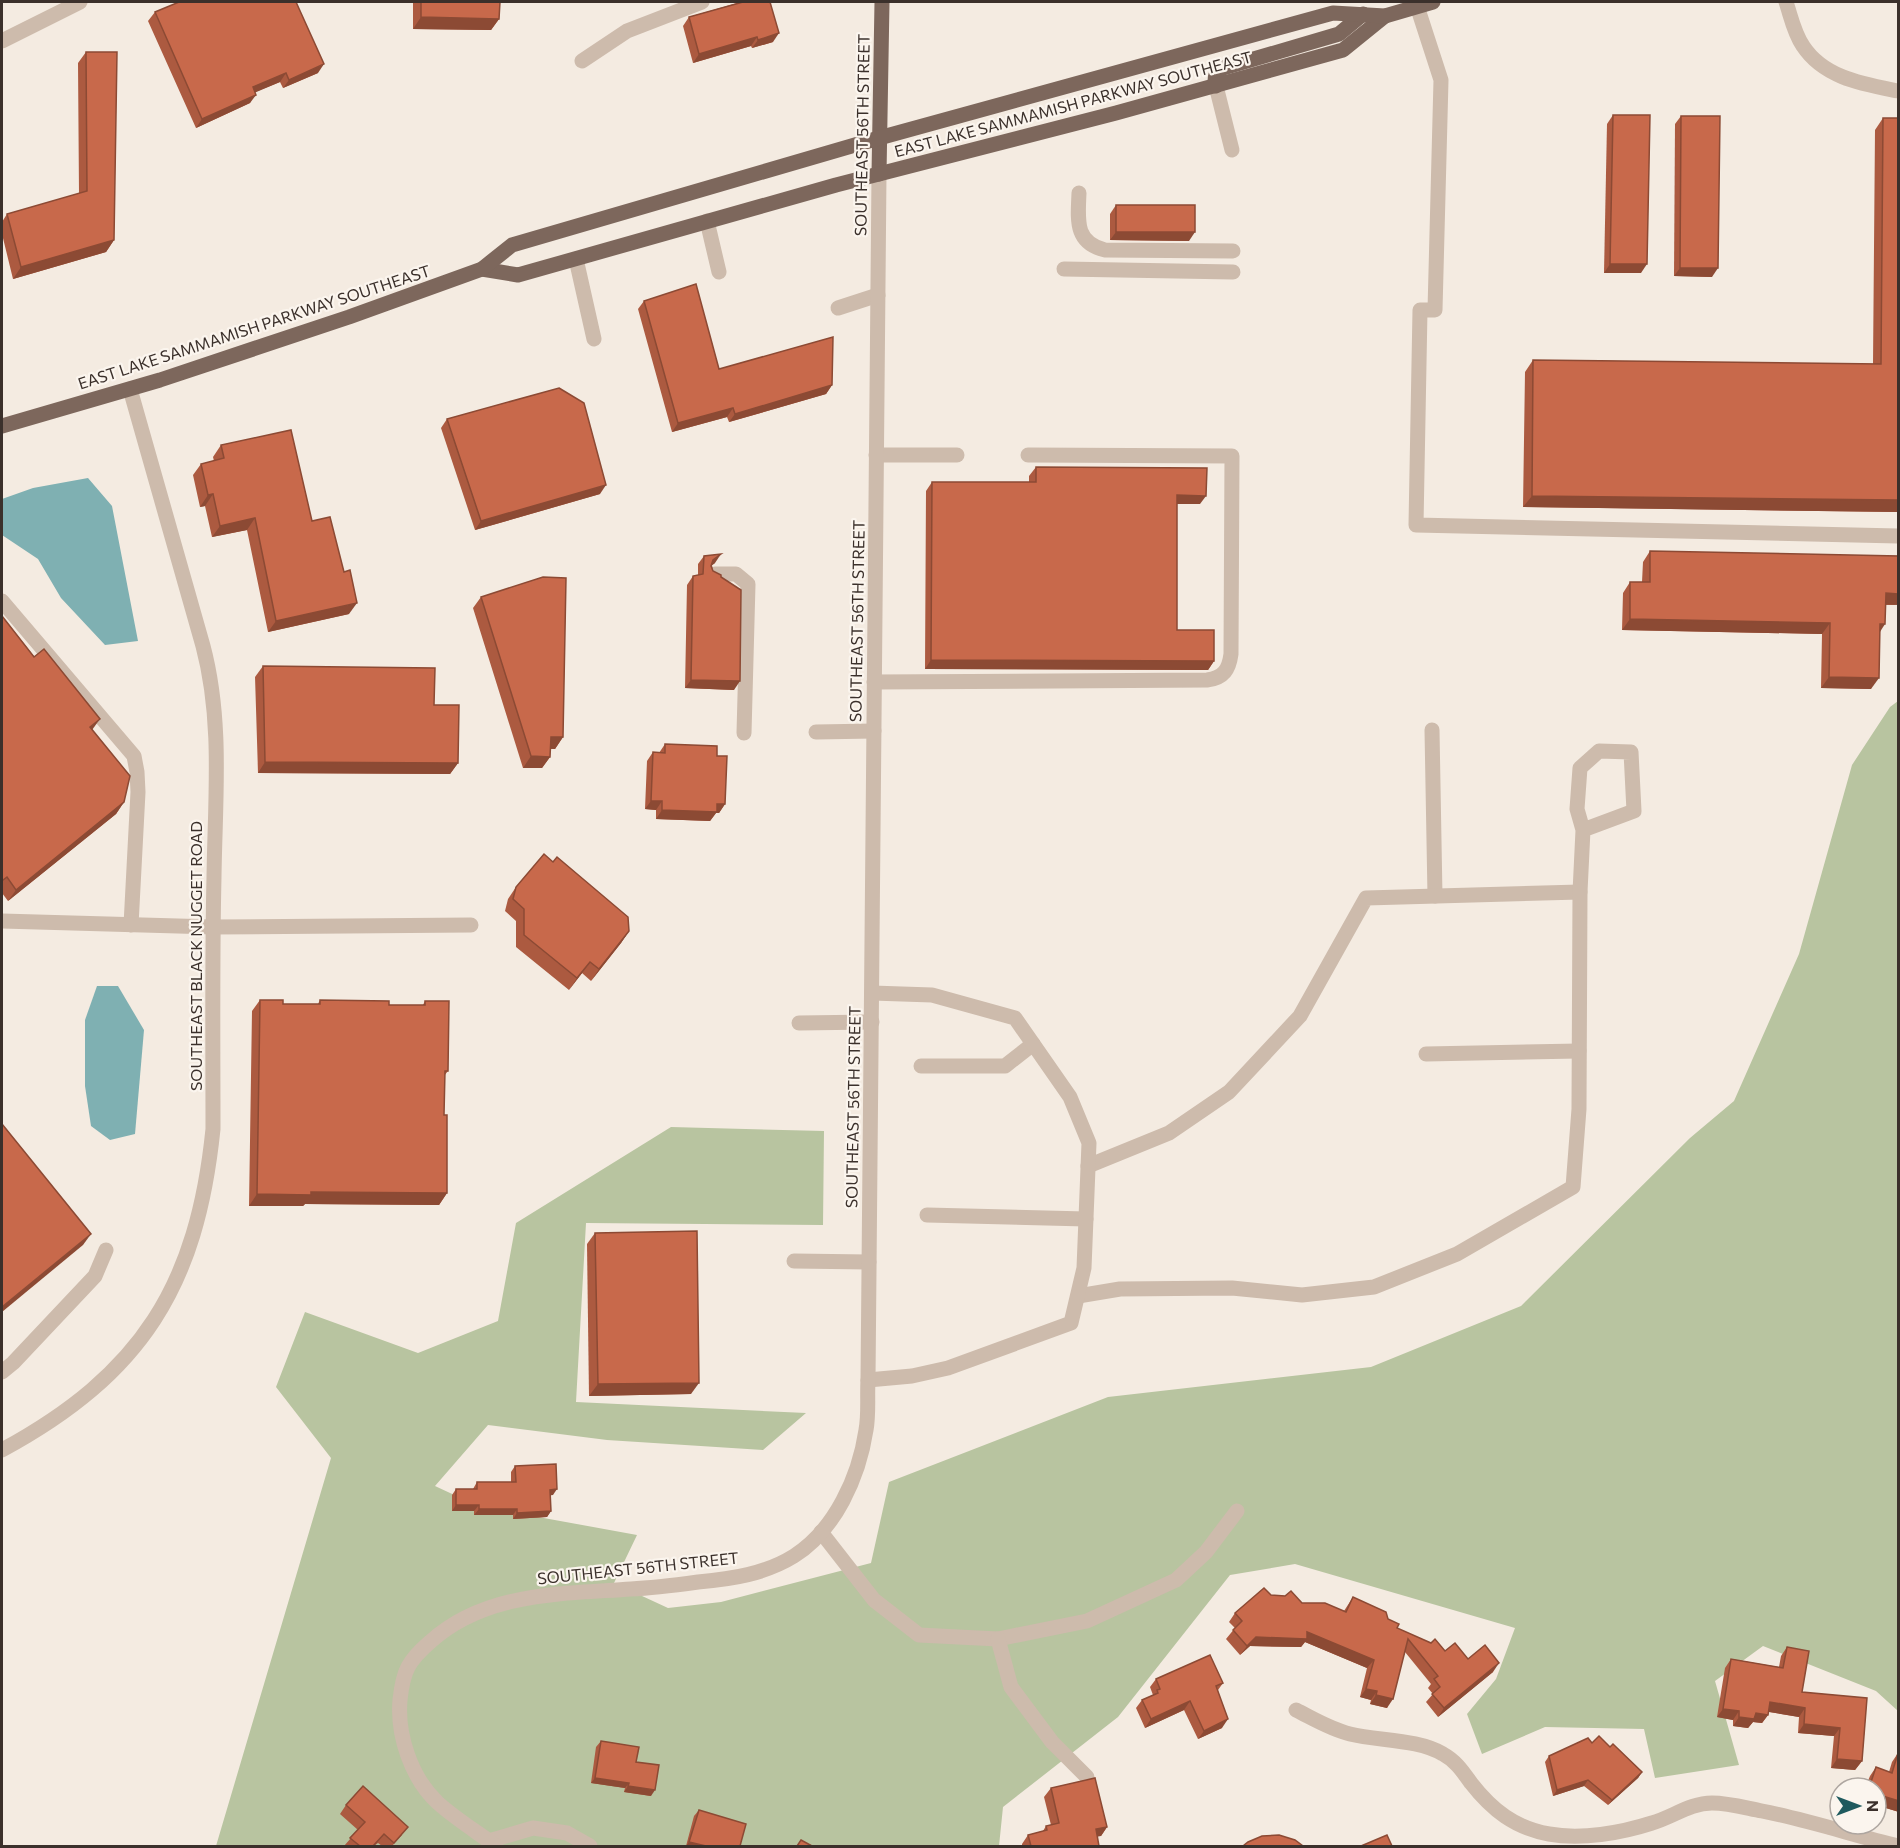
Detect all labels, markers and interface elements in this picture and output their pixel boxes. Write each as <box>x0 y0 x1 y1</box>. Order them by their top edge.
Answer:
street label: SOUTHEAST 56TH STREET <box>850 34 873 236</box>
street label: EAST LAKE SAMMAMISH PARKWAY SOUTHEAST <box>892 47 1254 160</box>
street label: EAST LAKE SAMMAMISH PARKWAY SOUTHEAST <box>75 260 432 393</box>
street label: SOUTHEAST 56TH STREET <box>845 520 868 722</box>
street label: SOUTHEAST BLACK NUGGET ROAD <box>186 821 205 1091</box>
street label: SOUTHEAST 56TH STREET <box>841 1006 864 1208</box>
street label: SOUTHEAST 56TH STREET <box>536 1547 740 1588</box>
north arrow <box>1828 1776 1888 1836</box>
text: N <box>1864 1800 1883 1812</box>

